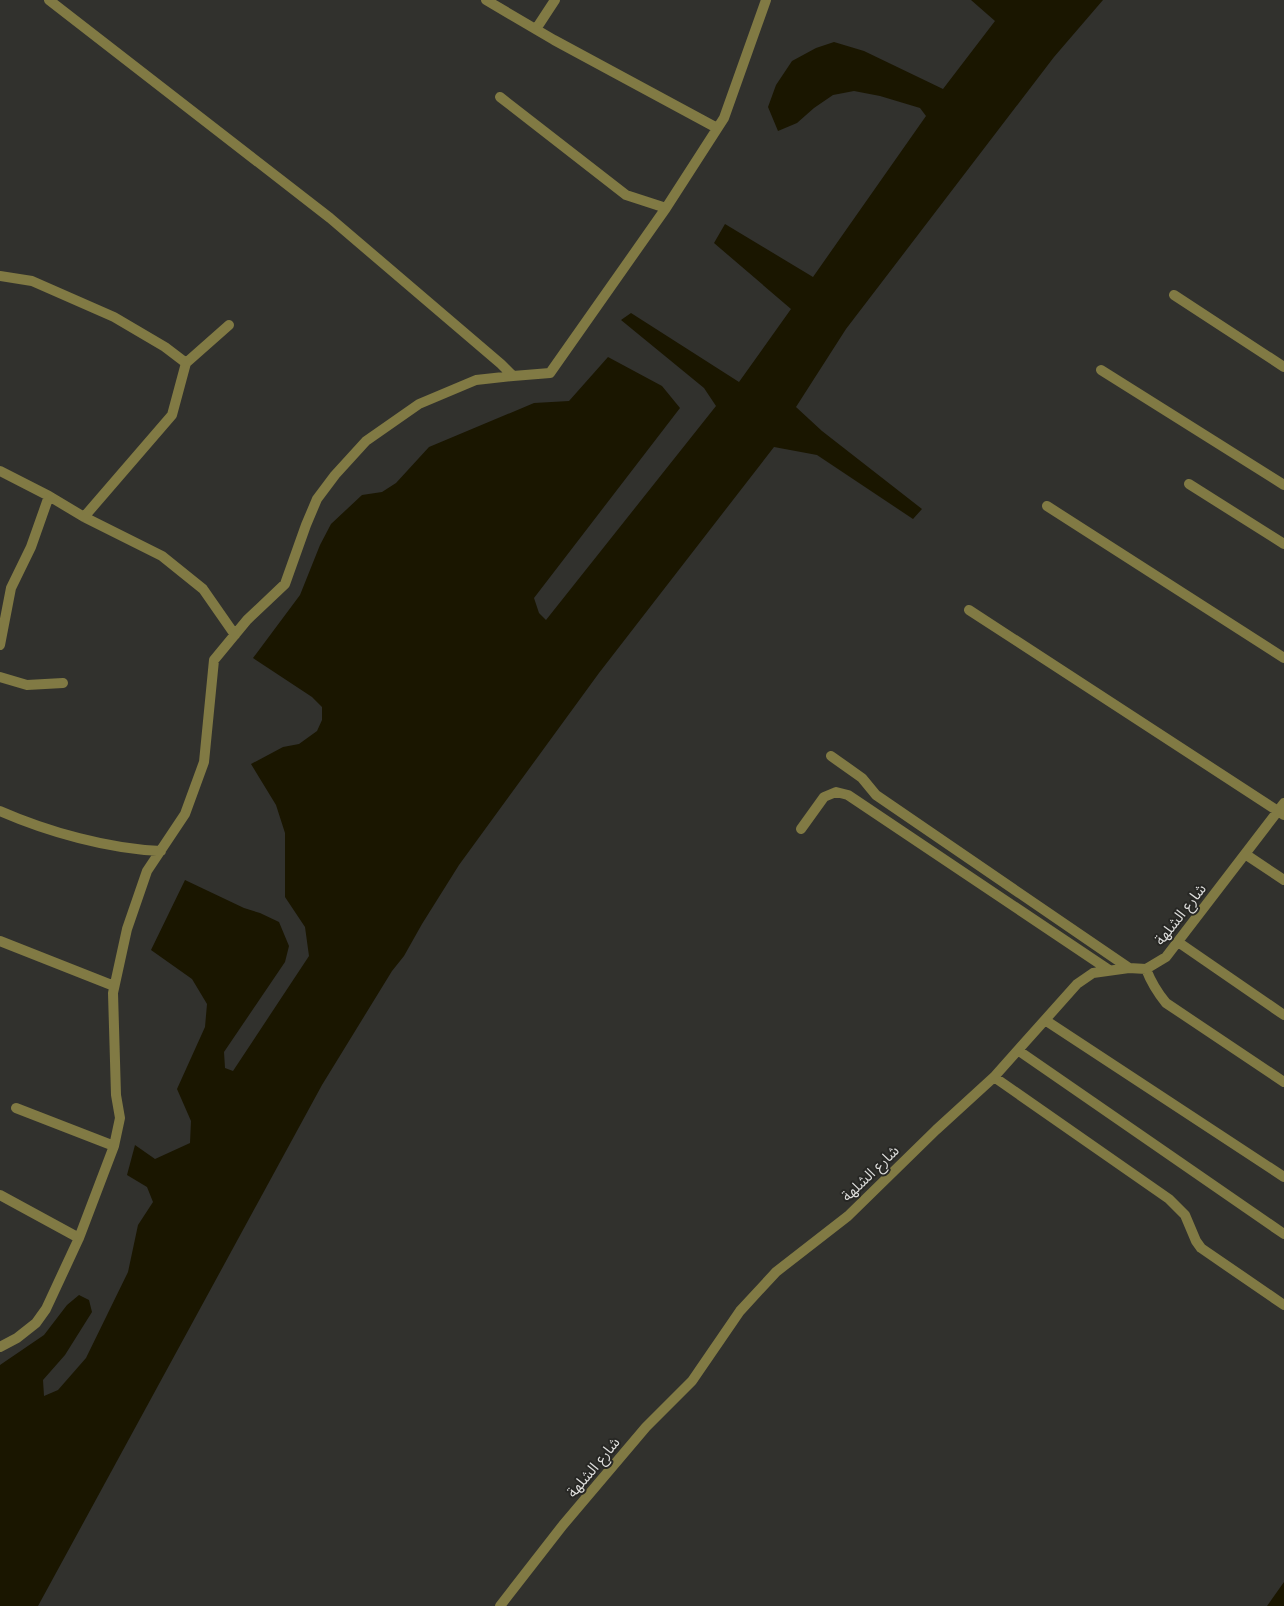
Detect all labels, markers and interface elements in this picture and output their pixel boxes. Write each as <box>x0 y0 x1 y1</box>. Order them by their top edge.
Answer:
street label: شارع الشلهة <box>1151 880 1212 950</box>
street label: شارع الشلهة <box>838 1141 905 1207</box>
street label: شارع الشلهة <box>563 1433 626 1503</box>

